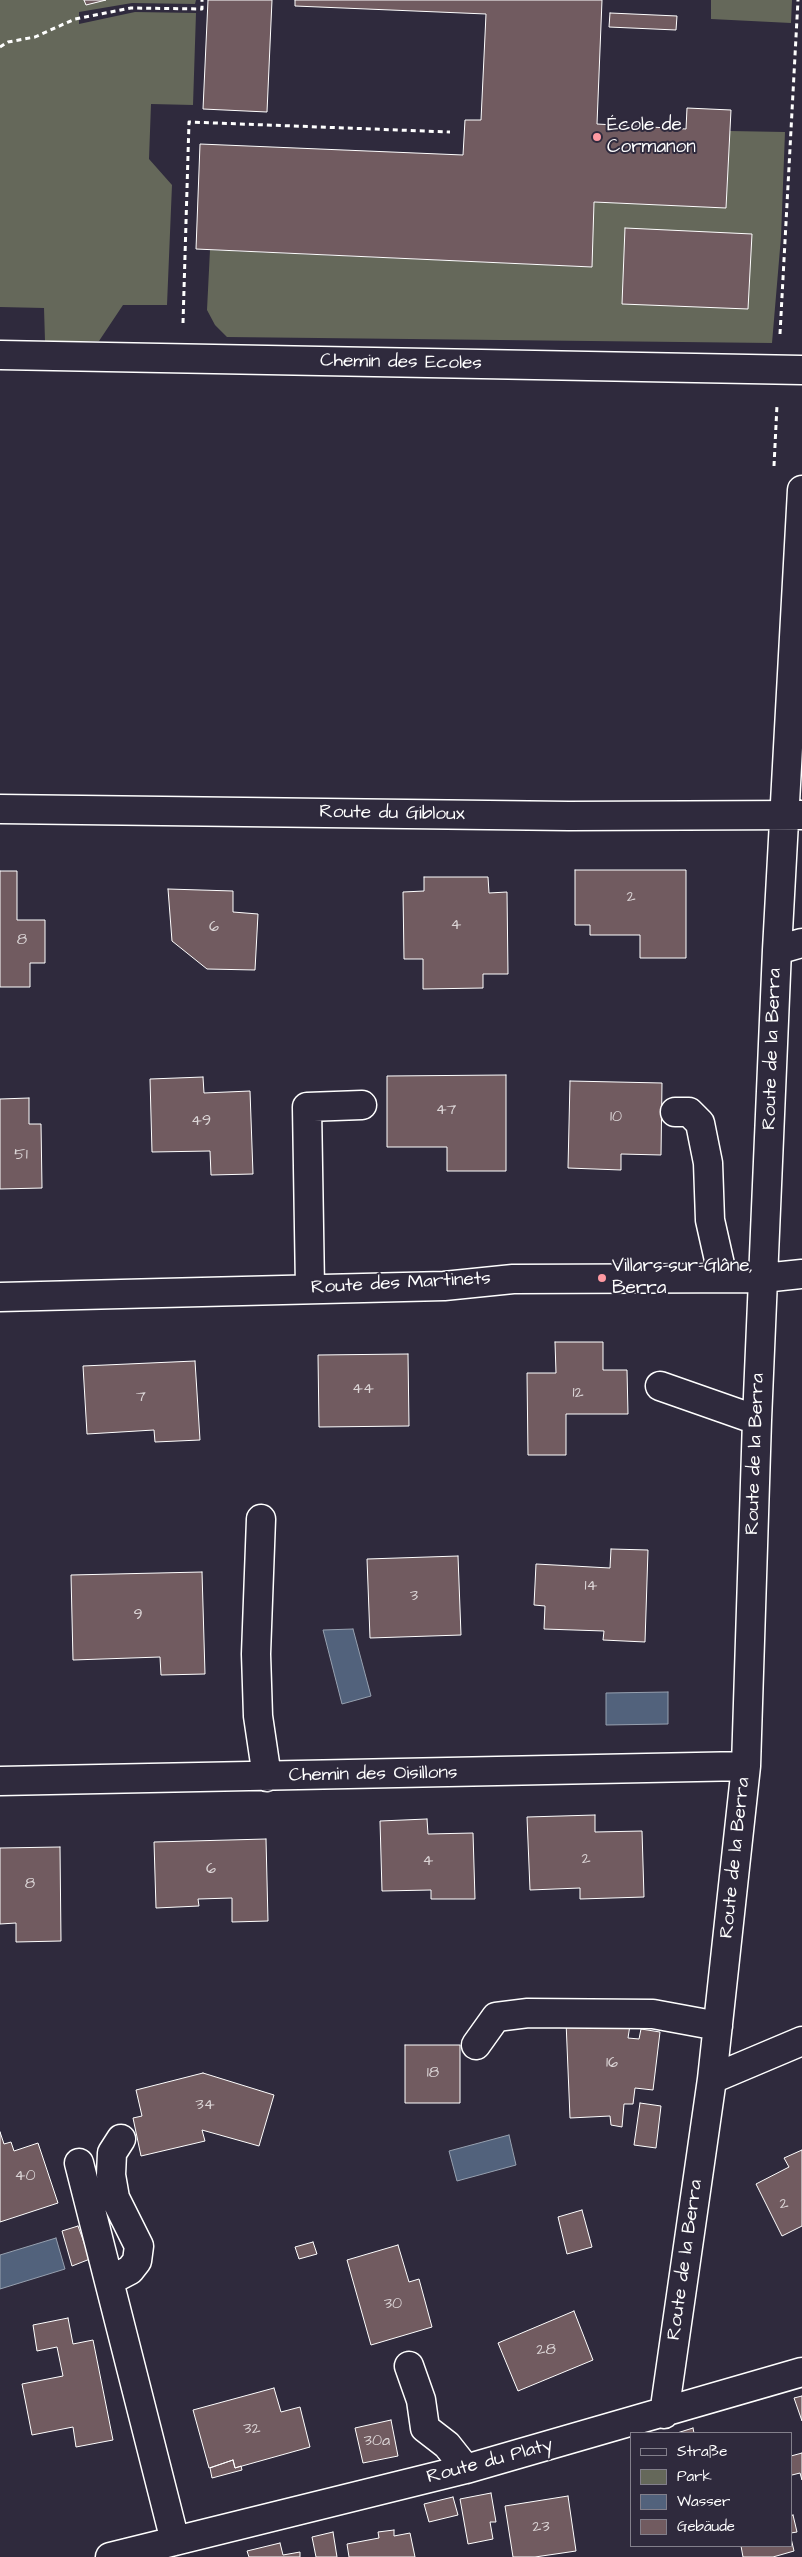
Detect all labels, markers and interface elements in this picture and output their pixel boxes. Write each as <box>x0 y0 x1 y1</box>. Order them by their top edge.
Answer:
place label: École de Cormanon <box>607 115 696 159</box>
marker: École de Cormanon <box>591 131 603 143</box>
street label: Chemin des Ecoles <box>320 350 482 376</box>
street label: Route du Gibloux <box>319 801 465 827</box>
house number: 2 <box>626 888 636 908</box>
house number: 4 <box>451 916 461 936</box>
house number: 6 <box>209 918 219 938</box>
house number: 8 <box>17 931 27 951</box>
street label: Route de la Berra <box>759 968 787 1130</box>
house number: 47 <box>436 1101 456 1121</box>
house number: 10 <box>610 1108 622 1128</box>
house number: 49 <box>191 1112 211 1132</box>
house number: 51 <box>14 1146 28 1166</box>
place label: Villars-sur-Glâne, Berra <box>612 1256 753 1300</box>
street label: Route des Martinets <box>311 1268 491 1300</box>
marker: Villars-sur-Glâne, Berra <box>596 1272 608 1284</box>
street label: Route de la Berra <box>742 1373 770 1535</box>
house number: 44 <box>352 1380 374 1400</box>
house number: 12 <box>572 1384 584 1404</box>
house number: 7 <box>136 1388 146 1408</box>
house number: 14 <box>585 1577 597 1597</box>
house number: 3 <box>410 1587 418 1607</box>
house number: 9 <box>133 1606 143 1626</box>
street label: Chemin des Oisillons <box>288 1762 458 1788</box>
street label: Route de la Berra <box>716 1776 756 1940</box>
house number: 2 <box>581 1850 591 1870</box>
house number: 4 <box>423 1852 433 1872</box>
house number: 6 <box>206 1860 216 1880</box>
house number: 8 <box>25 1875 35 1895</box>
house number: 16 <box>606 2054 618 2074</box>
house number: 18 <box>427 2064 439 2084</box>
house number: 34 <box>195 2096 215 2116</box>
house number: 40 <box>15 2167 35 2187</box>
street label: Route de la Berra <box>663 2178 709 2342</box>
house number: 2 <box>779 2195 789 2215</box>
house number: 30 <box>384 2295 402 2315</box>
house number: 28 <box>536 2341 556 2361</box>
house number: 32 <box>243 2420 261 2440</box>
house number: 30a <box>364 2432 390 2452</box>
legend <box>630 2432 792 2547</box>
street label: Route du Platy <box>425 2434 555 2490</box>
text: Straße <box>677 2441 727 2462</box>
text: Park <box>677 2466 712 2487</box>
text: Wasser <box>677 2491 730 2512</box>
text: Gebäude <box>677 2516 735 2537</box>
house number: 23 <box>532 2518 550 2538</box>

